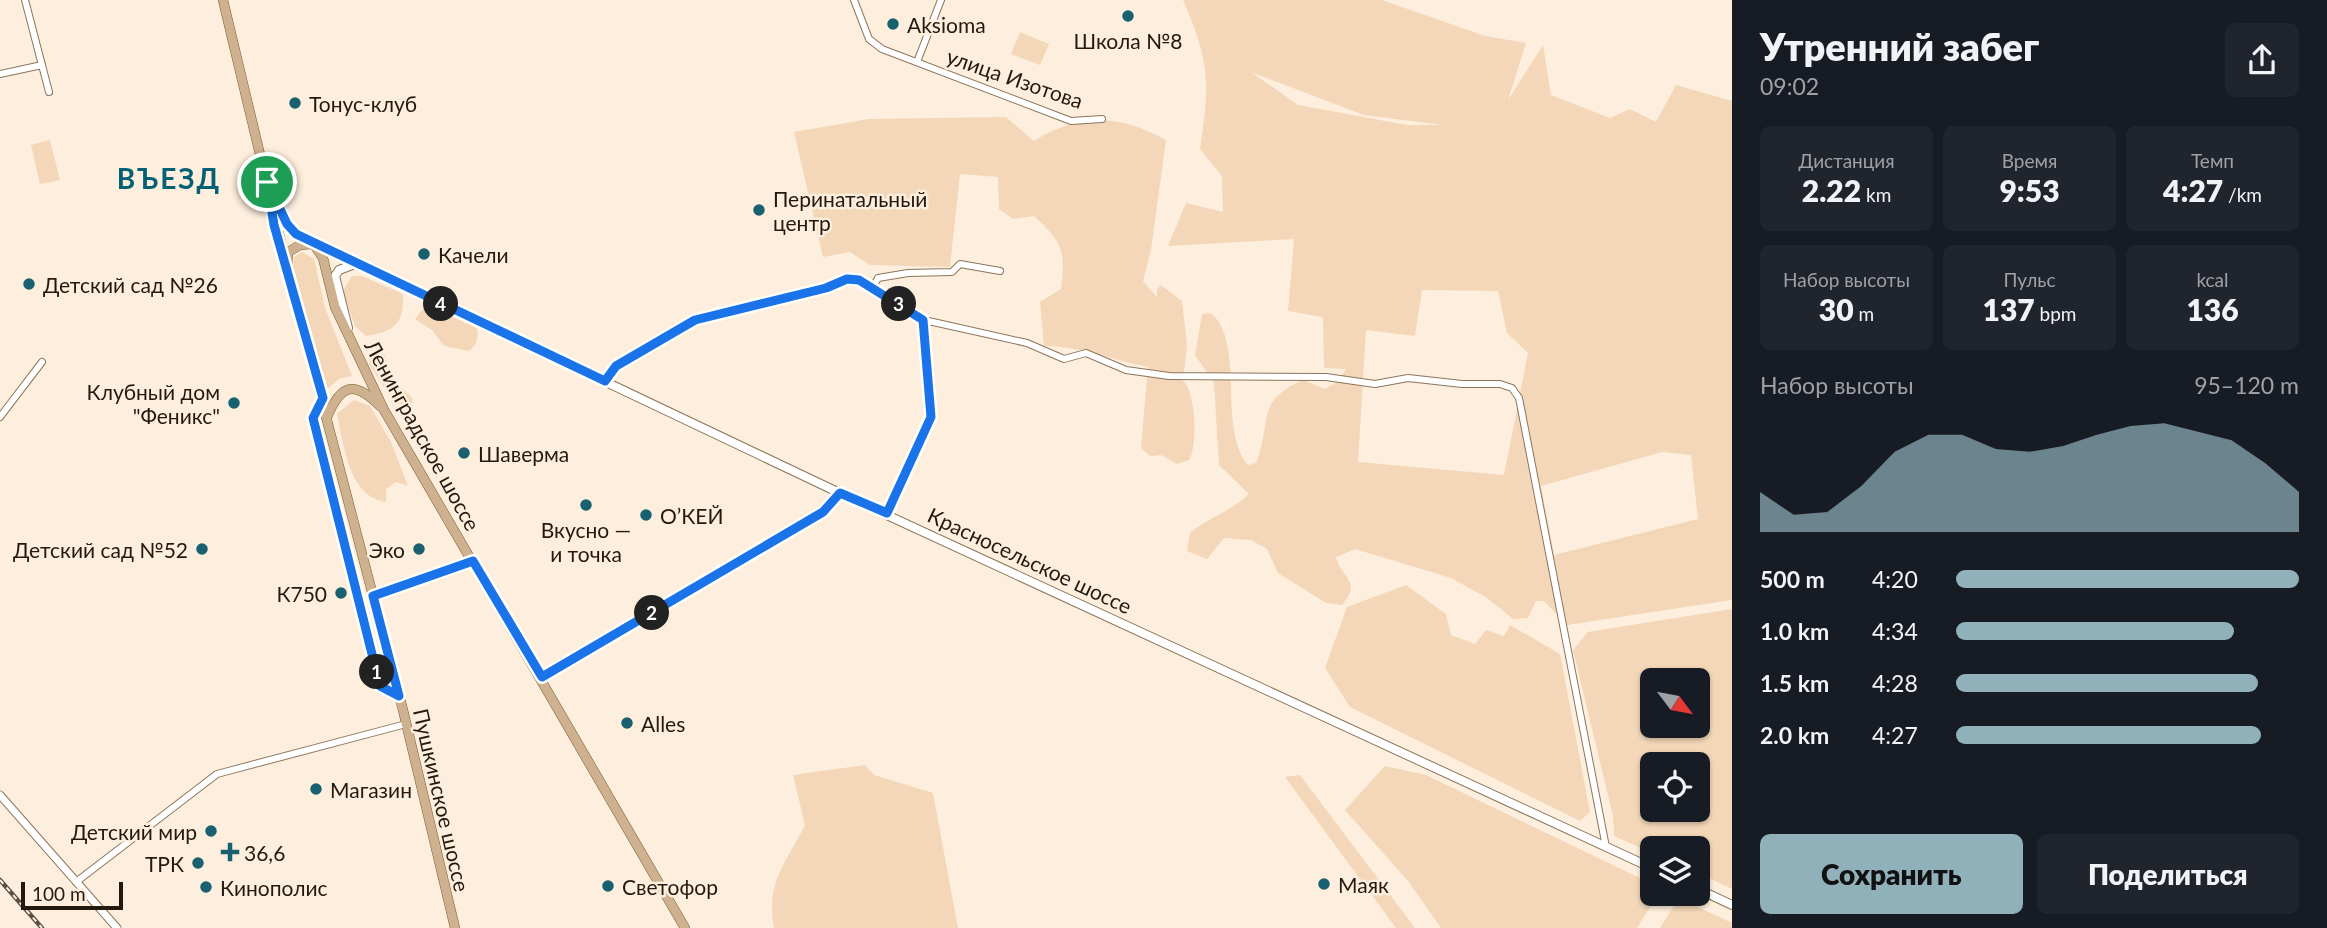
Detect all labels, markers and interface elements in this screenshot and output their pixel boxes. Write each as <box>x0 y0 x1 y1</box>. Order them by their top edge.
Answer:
marker: Школа №8 <box>1120 8 1136 24</box>
place label: Aksioma <box>907 12 986 37</box>
marker: Aksioma <box>885 16 901 32</box>
text: Утренний забег <box>1760 23 2039 69</box>
button: share <box>2225 23 2299 97</box>
place label: Школа №8 <box>1073 28 1183 53</box>
street label: улица Изотова <box>944 43 1086 113</box>
text: 09:02 <box>1760 72 1819 100</box>
place label: Тонус-клуб <box>309 91 417 116</box>
marker: Тонус-клуб <box>287 95 303 111</box>
text: Дистанция <box>1798 149 1895 172</box>
text: Время <box>2002 149 2057 172</box>
text: Темп <box>2191 149 2234 172</box>
pin <box>237 152 297 212</box>
district label: ВЪЕЗД <box>117 161 221 195</box>
icon: arrive <box>248 163 286 201</box>
text: 2.22 <box>1802 172 1861 208</box>
text: 9:53 <box>1999 172 2060 208</box>
text: 4:27 <box>2163 172 2223 208</box>
text: km <box>1861 183 1891 206</box>
text: /km <box>2223 183 2262 206</box>
place label: Перинатальный центр <box>773 186 927 235</box>
marker: Перинатальный центр <box>751 202 767 218</box>
place label: Качели <box>438 242 509 267</box>
marker: Качели <box>416 246 432 262</box>
text: Набор высоты <box>1783 268 1910 291</box>
text: Пульс <box>2004 268 2055 291</box>
text: kcal <box>2196 268 2229 291</box>
place label: Детский сад №26 <box>43 272 218 297</box>
marker: Детский сад №26 <box>21 276 37 292</box>
pin: 4 <box>424 286 458 322</box>
pin: 3 <box>881 286 916 322</box>
text: 30 <box>1819 291 1854 327</box>
text: 137 <box>1983 291 2035 327</box>
text: 136 <box>2186 291 2239 327</box>
text: 4 <box>435 292 446 315</box>
text: 3 <box>893 292 904 315</box>
text: m <box>1854 302 1874 325</box>
text: bpm <box>2035 302 2076 325</box>
street label: Ленинградское шоссе <box>360 334 486 535</box>
text: Набор высоты <box>1760 371 1914 399</box>
text: 95–120 m <box>2194 371 2299 399</box>
place label: Клубный дом "Феникс" <box>87 379 220 428</box>
marker: Клубный дом "Феникс" <box>226 395 242 411</box>
place label: Шаверма <box>478 441 569 466</box>
marker: Шаверма <box>456 445 472 461</box>
marker: Вкусно — и точка <box>578 497 594 513</box>
street label: Красносельское шоссе <box>924 502 1136 618</box>
place label: О’КЕЙ <box>660 503 724 528</box>
marker: О’КЕЙ <box>638 507 654 523</box>
place label: Вкусно — и точка <box>541 517 631 566</box>
place label: Детский сад №52 <box>13 537 188 562</box>
place label: Эко <box>369 537 405 562</box>
marker: Детский сад №52 <box>194 541 210 557</box>
marker: Эко <box>411 541 427 557</box>
text: 500 m <box>1760 565 1825 593</box>
text: 4:20 <box>1872 565 1918 593</box>
place label: К750 <box>276 581 327 606</box>
marker: К750 <box>333 585 349 601</box>
pin: 2 <box>634 596 670 630</box>
text: 2 <box>646 601 657 624</box>
text: 1.0 km <box>1760 617 1829 645</box>
text: 4:34 <box>1872 617 1918 645</box>
pin: 1 <box>360 654 394 690</box>
text: 1 <box>371 660 382 683</box>
north arrow <box>1640 668 1710 738</box>
map controls <box>1640 668 1710 906</box>
text: 1.5 km <box>1760 669 1829 697</box>
text: 4:28 <box>1872 669 1918 697</box>
street label: Пушкинское шоссе <box>409 706 475 894</box>
place label: Alles <box>641 711 685 736</box>
marker: Alles <box>619 715 635 731</box>
text: 2.0 km <box>1760 721 1829 749</box>
text: 4:27 <box>1872 721 1918 749</box>
button: locate <box>1640 752 1710 822</box>
place label: Магазин <box>330 777 412 802</box>
marker: Магазин <box>308 781 324 797</box>
place label: Детский мир <box>71 819 197 844</box>
marker: Детский мир <box>203 823 219 839</box>
button: Сохранить <box>1760 834 2023 914</box>
button: Поделиться <box>2037 834 2299 914</box>
button: layers <box>1640 836 1710 906</box>
place label: 36,6 <box>244 840 285 865</box>
marker: 36,6 <box>222 844 238 860</box>
place label: ТРК <box>145 851 184 876</box>
marker: ТРК <box>190 855 206 871</box>
place label: Маяк <box>1338 872 1389 897</box>
place label: Светофор <box>622 874 718 899</box>
place label: Кинополис <box>220 875 328 900</box>
marker: Маяк <box>1316 876 1332 892</box>
marker: Светофор <box>600 878 616 894</box>
scale bar <box>21 879 122 911</box>
marker: Кинополис <box>198 879 214 895</box>
text: 100 m <box>32 882 86 905</box>

